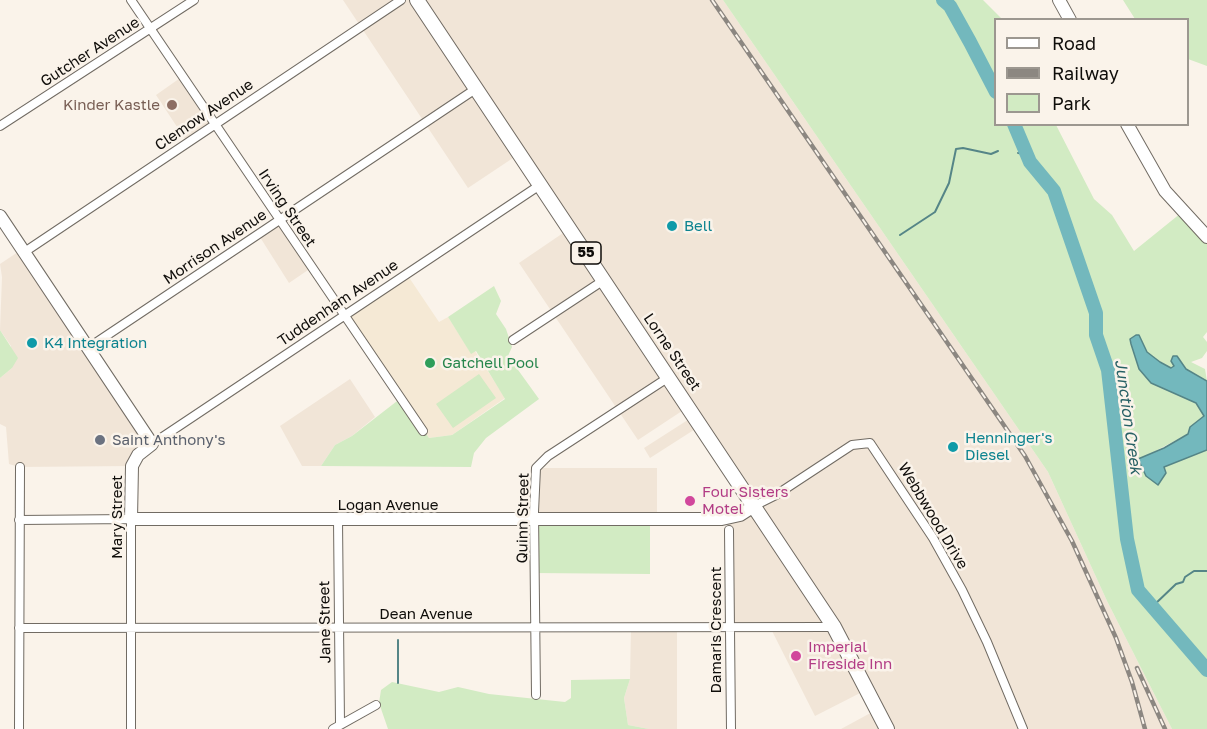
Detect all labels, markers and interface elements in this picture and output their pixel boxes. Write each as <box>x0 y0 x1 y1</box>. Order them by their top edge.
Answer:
street label: Gutcher Avenue <box>37 13 143 91</box>
legend <box>994 18 1189 126</box>
text: Road <box>1052 32 1096 54</box>
text: Railway <box>1052 62 1119 84</box>
street label: Clemow Avenue <box>151 76 257 154</box>
text: Park <box>1052 92 1091 114</box>
place label: Kinder Kastle <box>63 96 160 114</box>
marker: Kinder Kastle <box>165 98 179 112</box>
street label: Irving Street <box>254 166 320 250</box>
street label: Morrison Avenue <box>160 206 270 288</box>
place label: Bell <box>684 217 712 235</box>
marker: Bell <box>665 219 679 233</box>
road number: 55 <box>571 242 601 264</box>
street label: Tuddenham Avenue <box>274 256 402 350</box>
street label: Lorne Street <box>640 310 704 394</box>
place label: K4 Integration <box>44 334 147 352</box>
marker: K4 Integration <box>25 336 39 350</box>
place label: Gatchell Pool <box>442 354 539 372</box>
marker: Gatchell Pool <box>423 356 437 370</box>
water label: Junction Creek <box>1110 358 1146 476</box>
place label: Henninger's Diesel <box>965 429 1052 464</box>
place label: Saint Anthony's <box>112 431 225 449</box>
marker: Saint Anthony's <box>93 433 107 447</box>
marker: Henninger's Diesel <box>946 440 960 454</box>
street label: Webbwood Drive <box>894 460 972 572</box>
street label: Quinn Street <box>513 472 533 564</box>
street label: Mary Street <box>108 475 126 559</box>
place label: Four Sisters Motel <box>702 483 789 518</box>
marker: Four Sisters Motel <box>683 494 697 508</box>
street label: Logan Avenue <box>337 496 439 514</box>
street label: Damaris Crescent <box>707 567 725 693</box>
street label: Jane Street <box>315 580 335 664</box>
street label: Dean Avenue <box>379 605 473 623</box>
place label: Imperial Fireside Inn <box>808 638 892 673</box>
marker: Imperial Fireside Inn <box>789 649 803 663</box>

